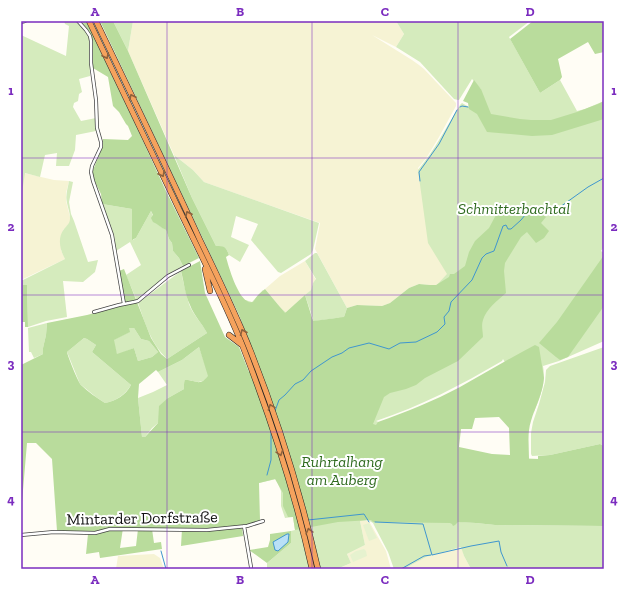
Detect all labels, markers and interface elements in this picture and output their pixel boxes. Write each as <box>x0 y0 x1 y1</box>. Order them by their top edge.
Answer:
text: A <box>91 4 100 19</box>
text: B <box>236 4 244 19</box>
text: C <box>381 4 389 19</box>
text: D <box>525 4 535 19</box>
one-way arrow <box>101 52 109 60</box>
text: 1 <box>8 83 14 98</box>
text: 1 <box>611 83 617 98</box>
one-way arrow <box>129 94 137 101</box>
one-way arrow <box>157 169 165 177</box>
park label: Schmitterbachtal <box>458 199 570 218</box>
one-way arrow <box>185 211 193 219</box>
text: 2 <box>8 219 15 234</box>
text: 2 <box>611 219 618 234</box>
one-way arrow <box>239 329 247 336</box>
text: 3 <box>8 356 15 371</box>
text: 3 <box>611 356 618 371</box>
one-way arrow <box>268 403 276 410</box>
one-way arrow <box>276 450 284 457</box>
park label: Ruhrtalhang am Auberg <box>301 452 384 489</box>
text: 4 <box>7 492 15 507</box>
text: 4 <box>610 492 618 507</box>
street label: Mintarder Dorfstraße <box>66 507 218 529</box>
one-way arrow <box>305 528 314 535</box>
text: A <box>91 572 100 587</box>
text: B <box>236 572 244 587</box>
text: C <box>381 572 389 587</box>
text: D <box>525 572 535 587</box>

